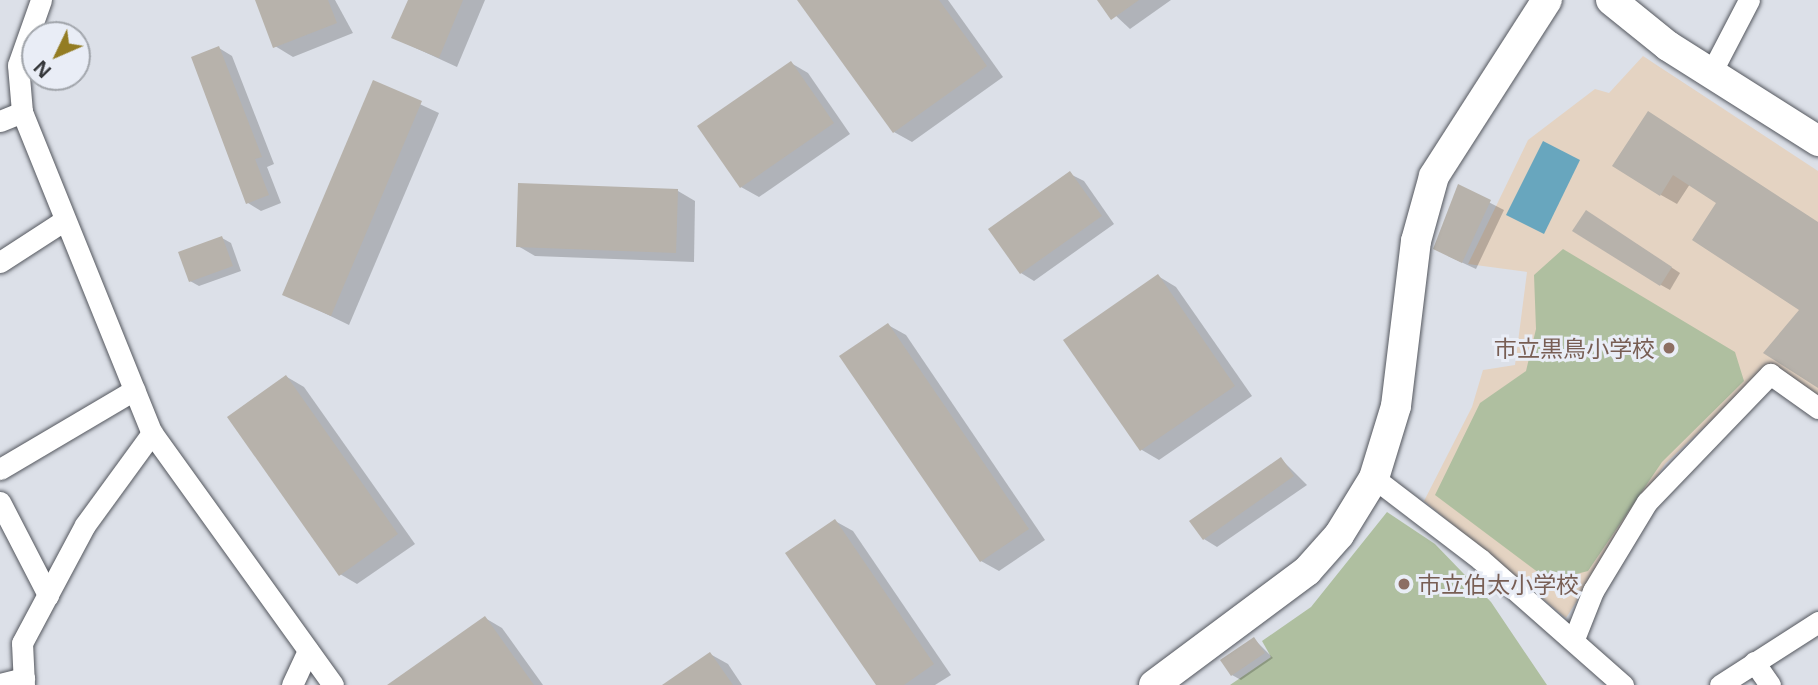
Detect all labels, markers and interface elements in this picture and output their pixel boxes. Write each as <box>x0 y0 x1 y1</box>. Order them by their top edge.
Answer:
north arrow <box>21 21 91 91</box>
text: N <box>28 55 57 84</box>
place label: 市立黒鳥小学校 <box>1494 334 1655 362</box>
marker: 市立黒鳥小学校 <box>1661 340 1677 356</box>
place label: 市立伯太小学校 <box>1418 570 1579 598</box>
marker: 市立伯太小学校 <box>1396 576 1412 592</box>

